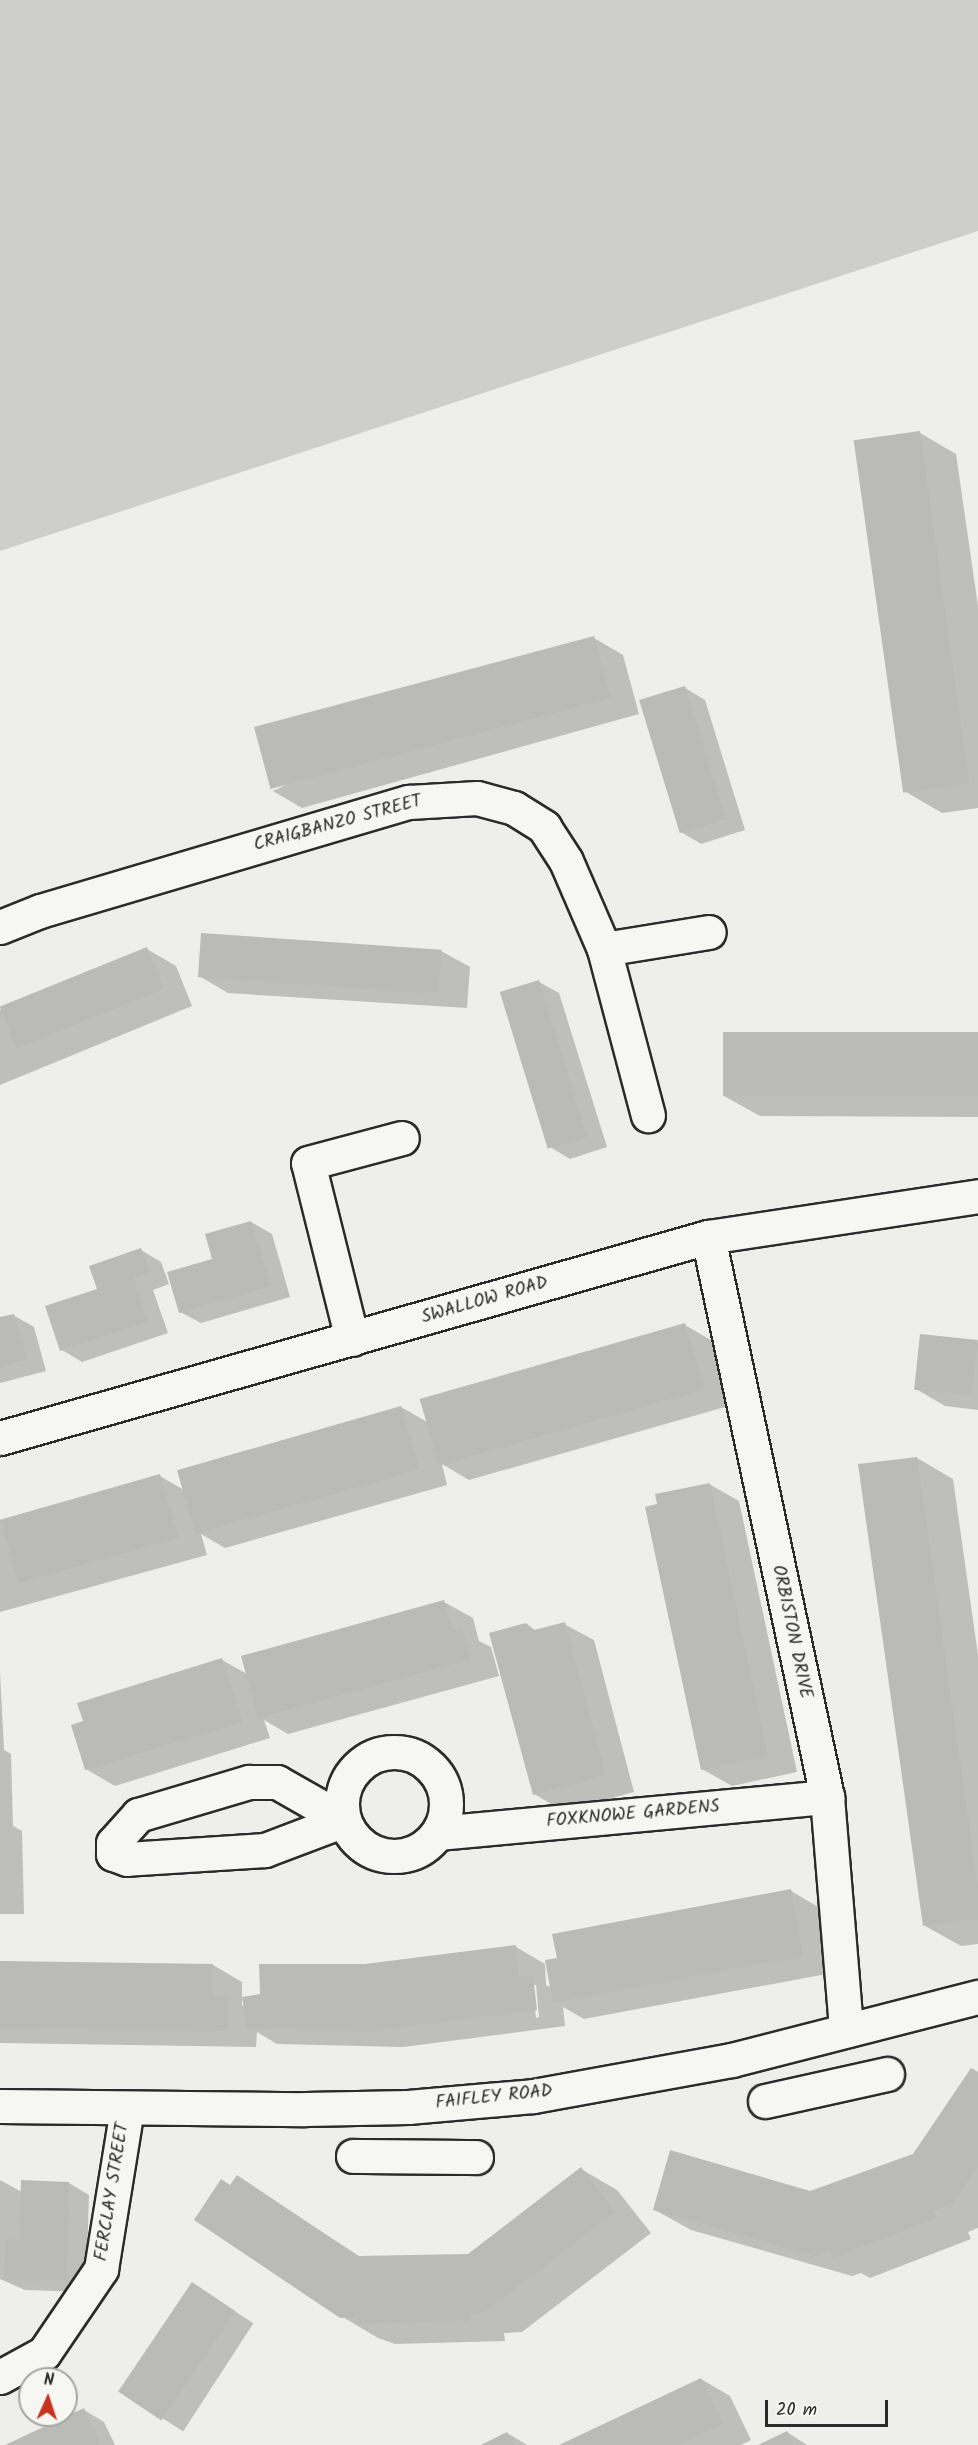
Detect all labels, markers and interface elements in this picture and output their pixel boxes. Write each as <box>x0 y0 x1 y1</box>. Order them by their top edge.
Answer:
street label: CRAIGBANZO STREET <box>252 791 424 857</box>
street label: SWALLOW ROAD <box>419 1273 551 1329</box>
street label: ORBISTON DRIVE <box>766 1563 816 1701</box>
street label: FOXKNOWE GARDENS <box>546 1797 720 1833</box>
street label: FAIFLEY ROAD <box>435 2081 553 2115</box>
street label: FERCLAY STREET <box>91 2121 135 2263</box>
north arrow <box>18 2367 78 2427</box>
text: N <box>43 2368 55 2393</box>
scale bar <box>768 2388 891 2426</box>
text: 20 m <box>776 2396 817 2425</box>

